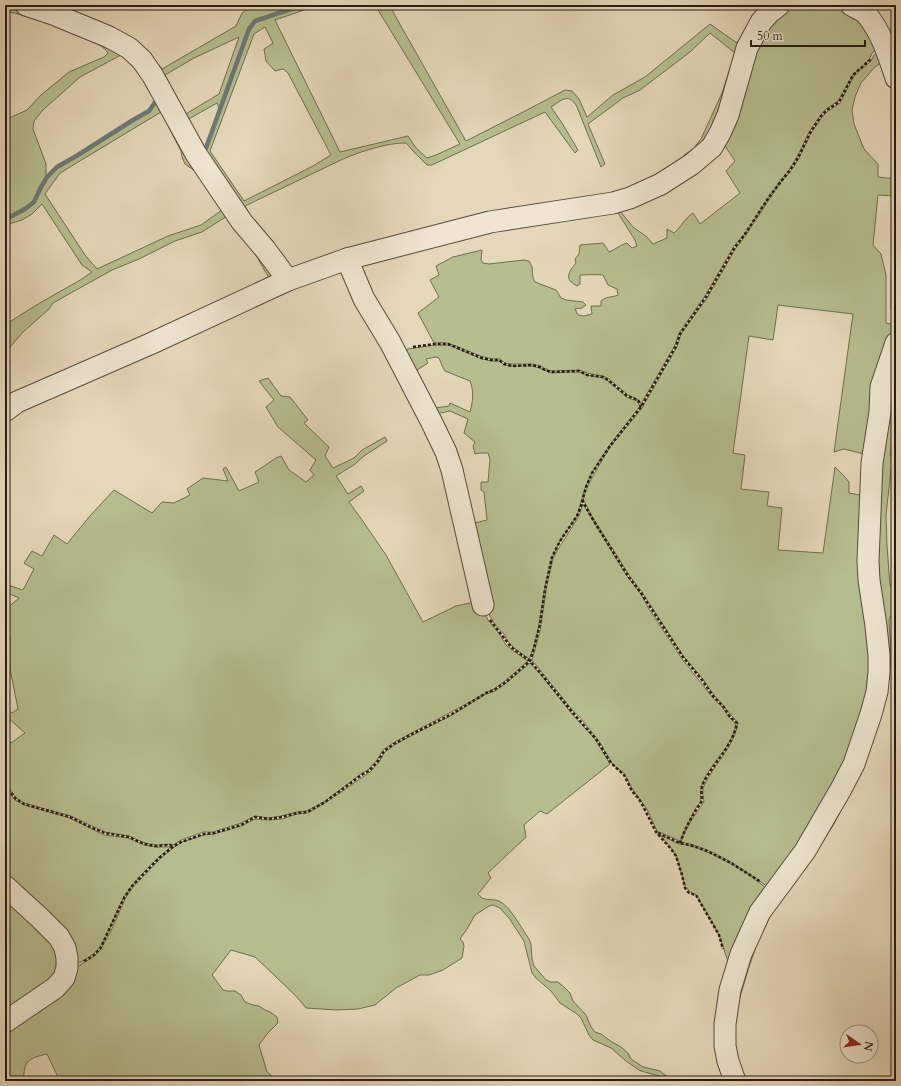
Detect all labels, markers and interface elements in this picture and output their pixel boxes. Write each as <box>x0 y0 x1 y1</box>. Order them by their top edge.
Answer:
scale bar <box>751 22 865 48</box>
text: 50 m <box>757 28 784 44</box>
north arrow <box>839 1024 879 1064</box>
text: N <box>860 1040 877 1053</box>

